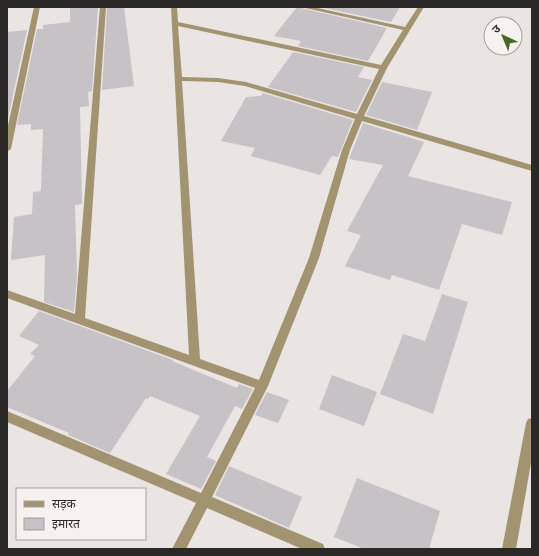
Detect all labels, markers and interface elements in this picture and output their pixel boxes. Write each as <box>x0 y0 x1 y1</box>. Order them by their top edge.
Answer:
north arrow <box>483 16 523 56</box>
text: उ <box>489 21 504 36</box>
legend <box>16 488 146 540</box>
text: सड़क <box>52 496 77 511</box>
text: इमारत <box>52 516 81 531</box>

